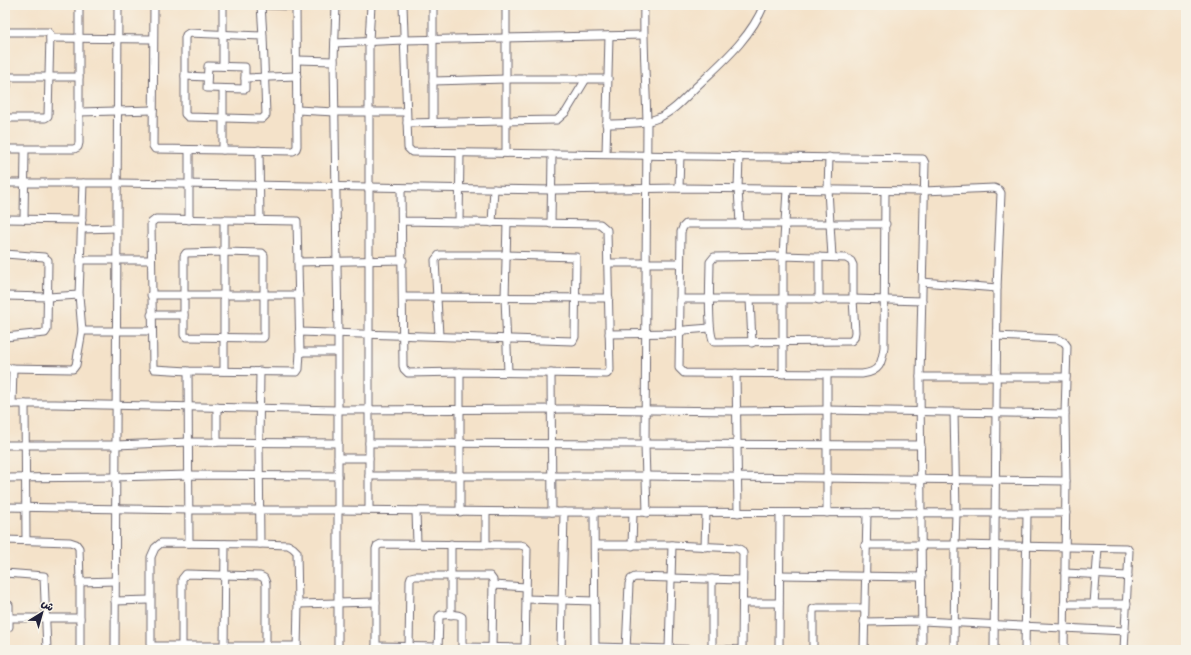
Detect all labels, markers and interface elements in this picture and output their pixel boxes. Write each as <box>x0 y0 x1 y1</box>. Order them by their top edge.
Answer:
north arrow <box>22 593 62 633</box>
text: ش <box>38 594 58 615</box>

